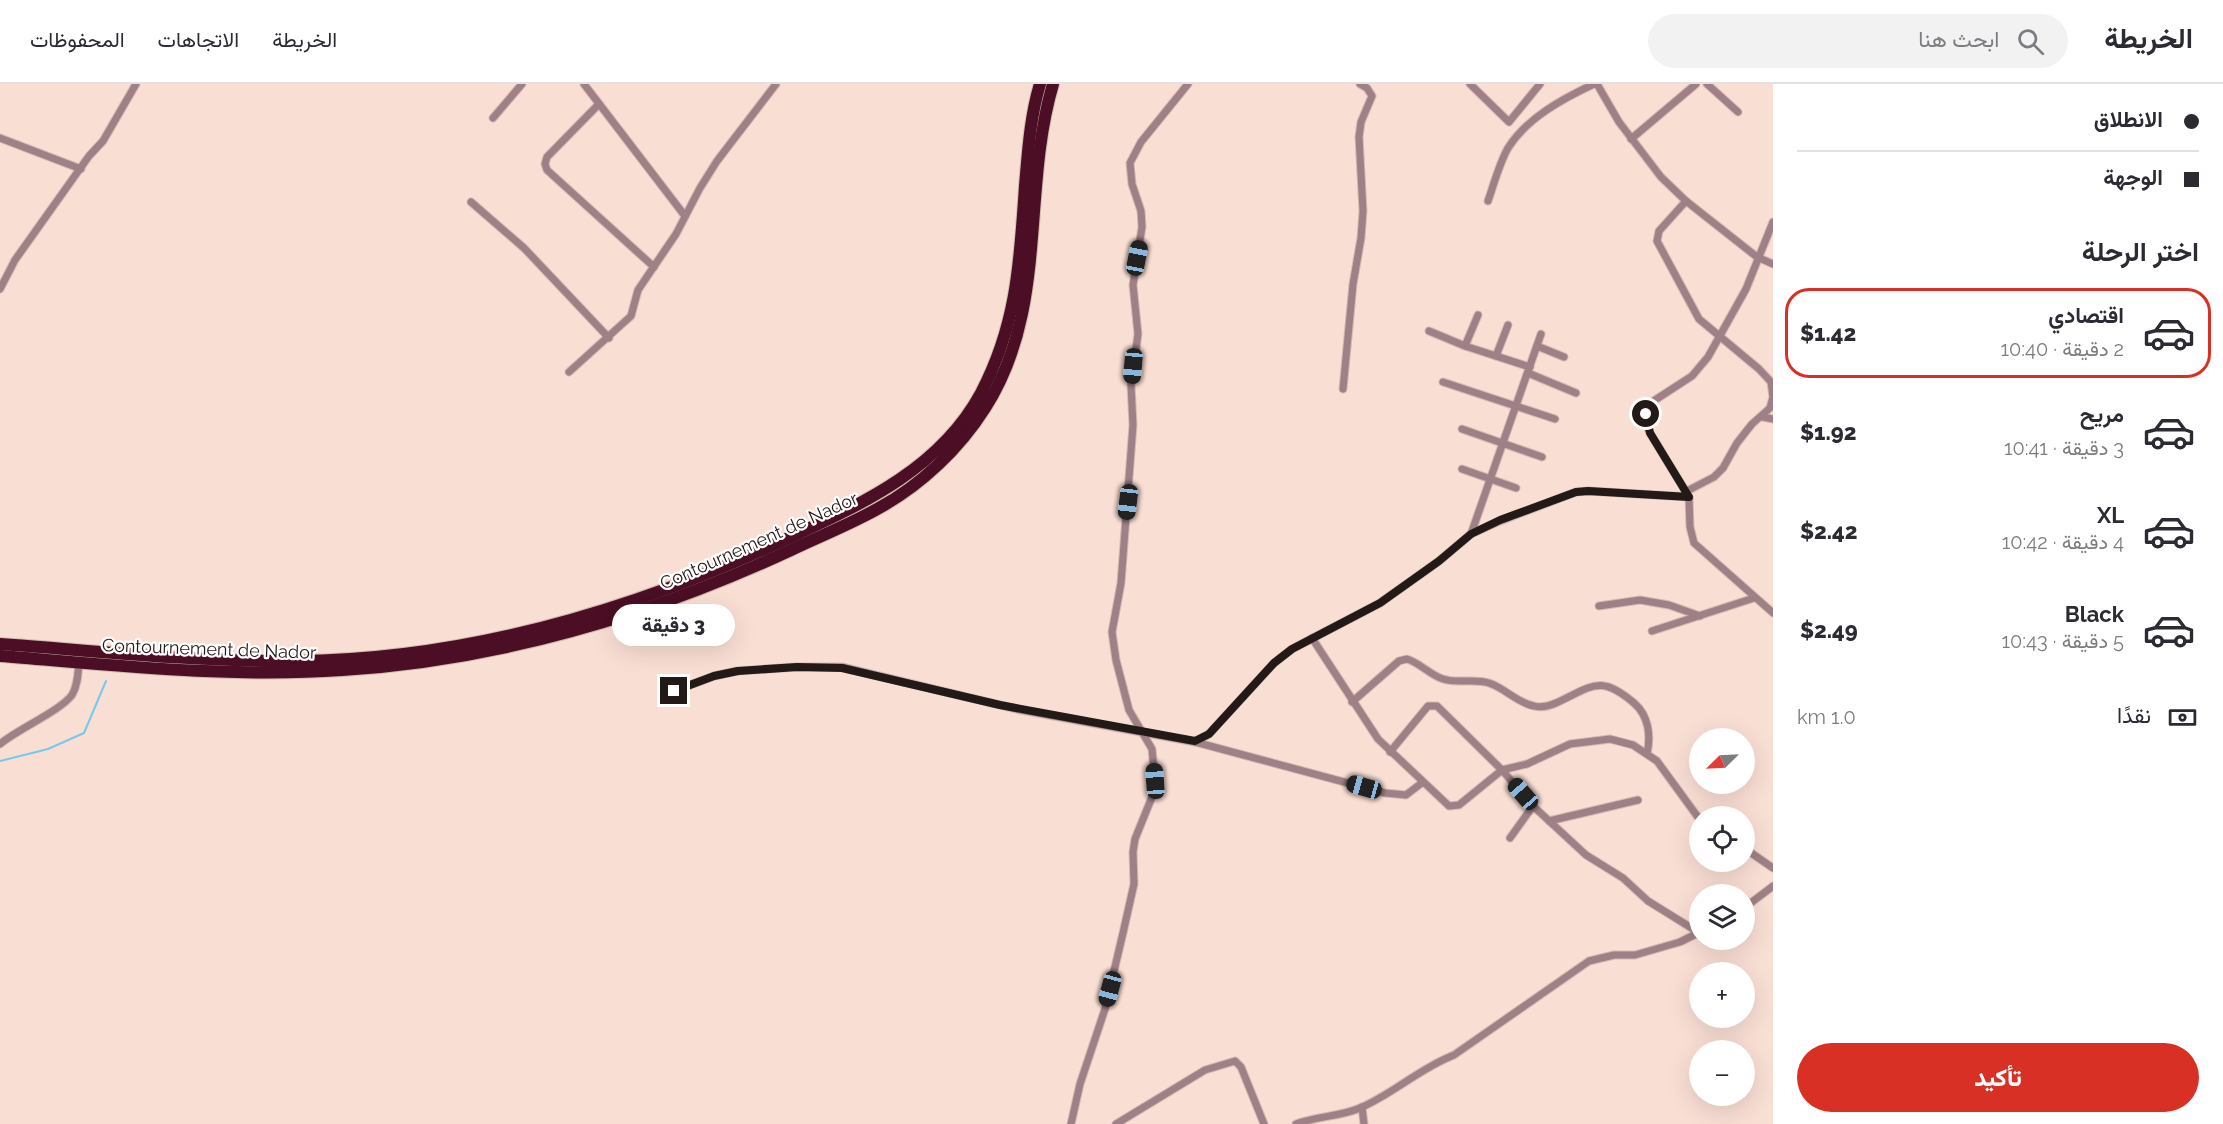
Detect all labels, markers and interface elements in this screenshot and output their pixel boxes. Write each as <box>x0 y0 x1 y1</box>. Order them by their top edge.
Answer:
search box <box>1648 14 2068 68</box>
text: الخريطة <box>2104 22 2193 55</box>
icon: search <box>2014 25 2047 58</box>
text: ابحث هنا <box>1918 26 1999 52</box>
text: المحفوظات <box>30 27 125 52</box>
text: الاتجاهات <box>158 27 239 52</box>
text: الخريطة <box>272 27 337 52</box>
text: الانطلاق <box>2094 106 2163 132</box>
text: الوجهة <box>2103 164 2163 190</box>
text: اختر الرحلة <box>2082 236 2199 267</box>
car <box>1125 239 1149 277</box>
text: اقتصادي <box>2048 302 2124 328</box>
icon: car <box>2142 306 2196 360</box>
text: $1.42 <box>1800 320 1856 346</box>
text: 2 دقيقة · 10:40 <box>2000 337 2124 361</box>
car <box>1122 347 1144 385</box>
route start <box>1632 400 1659 427</box>
text: مريح <box>2080 401 2124 427</box>
icon: car <box>2142 405 2196 459</box>
text: $1.92 <box>1800 419 1856 445</box>
text: 3 دقيقة · 10:41 <box>2004 436 2124 460</box>
car <box>1117 483 1139 521</box>
street label: Contournement de Nador <box>657 487 862 594</box>
text: XL <box>2097 502 2124 528</box>
icon: car <box>2142 504 2196 558</box>
text: $2.42 <box>1800 518 1858 544</box>
text: 4 دقيقة · 10:42 <box>2002 530 2124 554</box>
text: Black <box>2065 601 2124 627</box>
icon: car <box>2142 603 2196 657</box>
callout: 3 دقيقة <box>612 604 736 646</box>
text: 3 دقيقة <box>642 613 705 637</box>
text: $2.49 <box>1800 617 1858 643</box>
text: 5 دقيقة · 10:43 <box>2002 629 2124 653</box>
street label: Contournement de Nador <box>101 634 317 663</box>
route end <box>660 677 687 704</box>
icon: cash <box>2166 701 2199 734</box>
text: نقدًا <box>2117 702 2151 728</box>
text: 1.0 km <box>1797 705 1856 729</box>
north arrow <box>1689 728 1755 794</box>
map controls <box>1689 728 1755 1106</box>
car <box>1145 762 1165 800</box>
car <box>1344 773 1384 801</box>
car <box>1504 775 1542 813</box>
button: locate <box>1689 806 1755 872</box>
button: layers <box>1689 884 1755 950</box>
button: + <box>1689 962 1755 1028</box>
car <box>1097 969 1123 1009</box>
button: − <box>1689 1040 1755 1106</box>
button: تأكيد <box>1797 1043 2199 1112</box>

